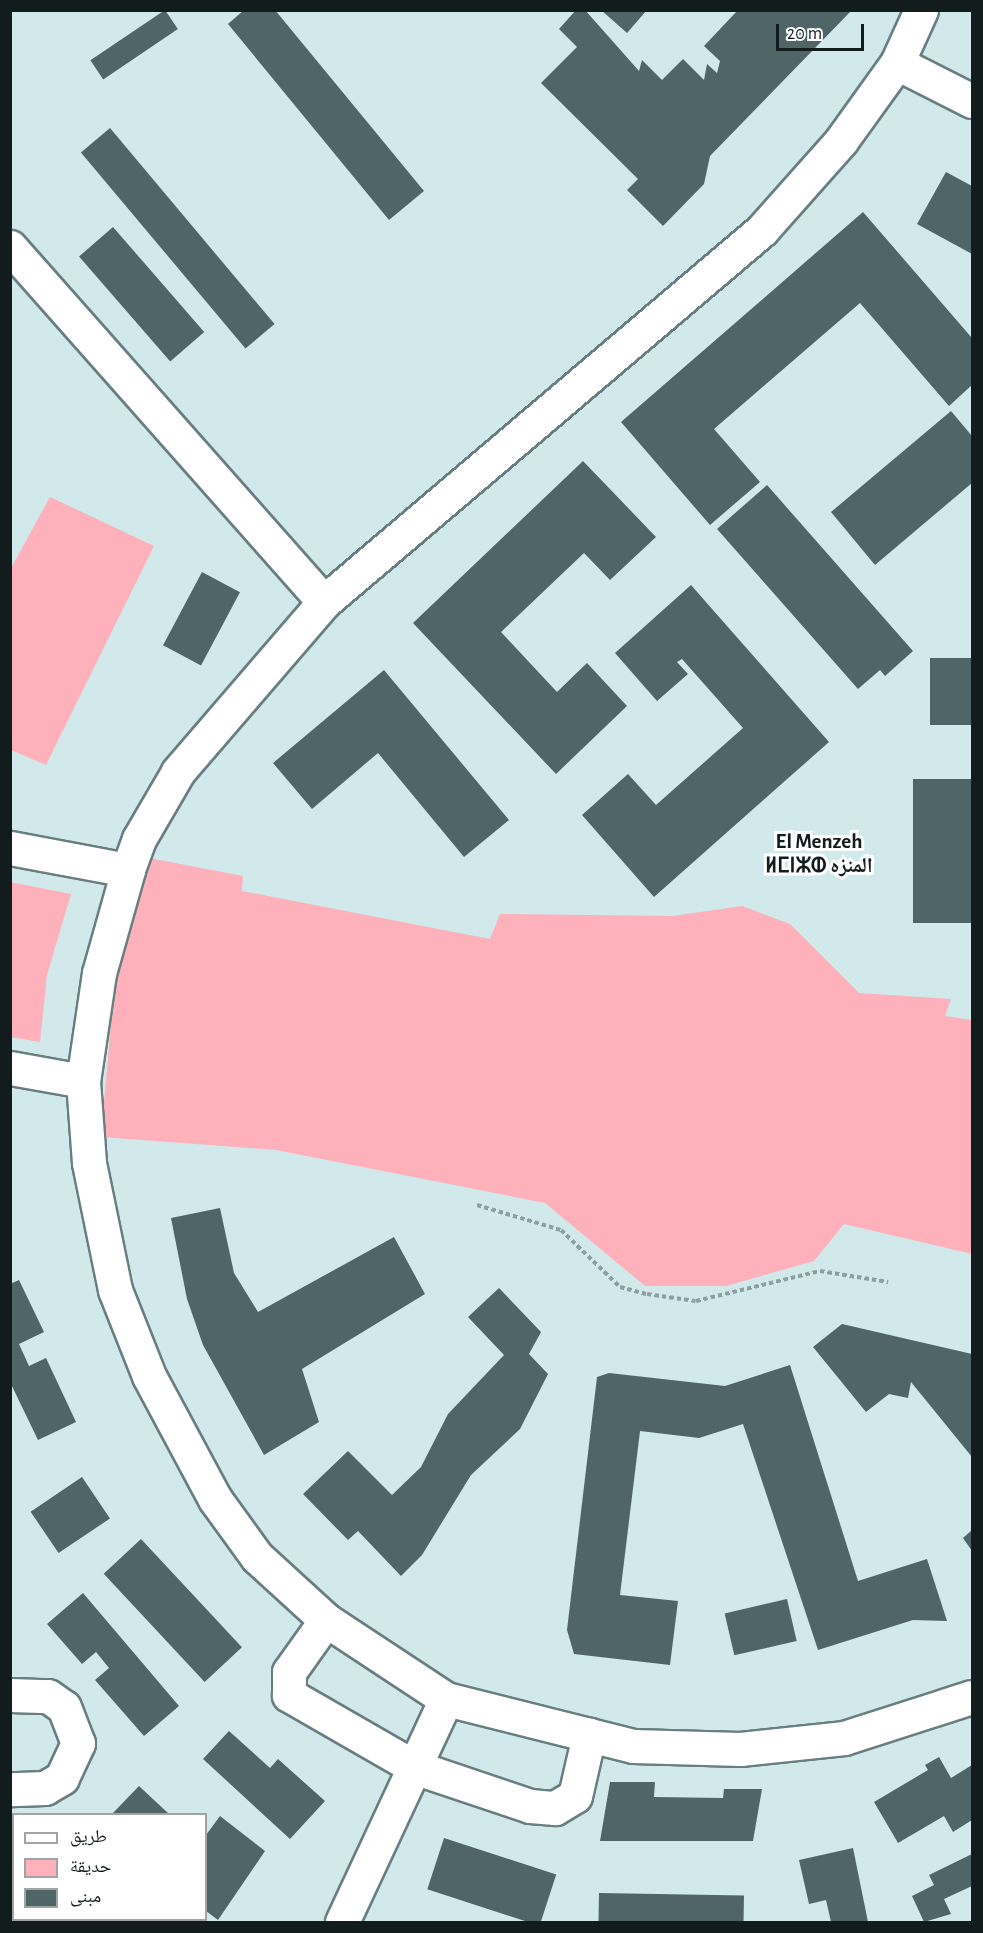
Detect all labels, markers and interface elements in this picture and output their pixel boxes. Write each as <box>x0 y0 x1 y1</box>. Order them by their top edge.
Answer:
scale bar <box>779 12 868 50</box>
text: 20 m <box>787 25 822 43</box>
district label: El Menzeh ⵍⵎⵏⵣⵀ المنزه <box>765 829 873 879</box>
legend <box>12 1813 207 1921</box>
text: طريق <box>70 1828 107 1846</box>
text: حديقة <box>70 1858 111 1876</box>
text: مبنى <box>70 1888 101 1906</box>

